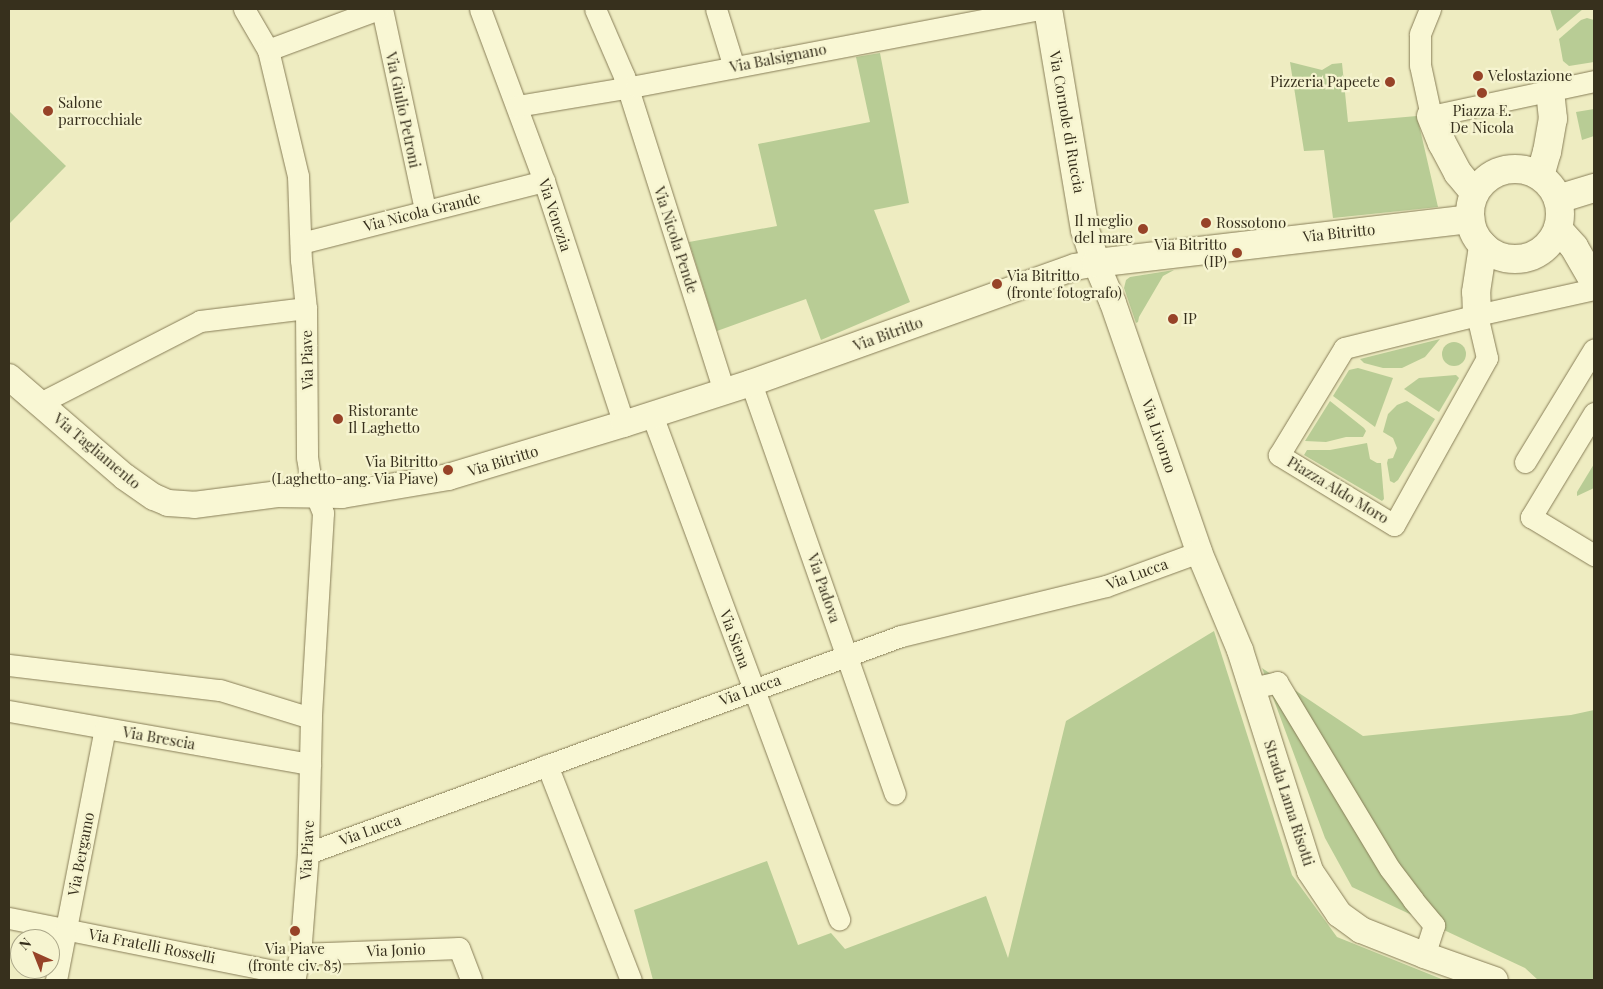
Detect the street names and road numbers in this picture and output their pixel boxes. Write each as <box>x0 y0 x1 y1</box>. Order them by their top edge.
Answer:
street label: Via Balsignano <box>728 40 828 76</box>
street label: Via Giulio Petroni <box>382 50 424 170</box>
street label: Via Cornole di Ruccia <box>1046 50 1088 194</box>
street label: Via Venezia <box>535 176 575 254</box>
street label: Via Nicola Pende <box>650 184 702 296</box>
street label: Via Nicola Grande <box>361 189 483 235</box>
street label: Via Bitritto <box>1302 220 1376 246</box>
street label: Via Bitritto <box>851 313 925 355</box>
street label: Via Piave <box>297 330 317 390</box>
street label: Via Livorno <box>1138 397 1180 475</box>
street label: Via Tagliamento <box>50 409 144 493</box>
street label: Via Bitritto <box>466 442 540 480</box>
street label: Piazza Aldo Moro <box>1284 452 1392 528</box>
street label: Via Padova <box>804 551 844 625</box>
street label: Via Lucca <box>1104 555 1170 593</box>
street label: Via Siena <box>716 607 754 671</box>
street label: Via Lucca <box>717 671 783 709</box>
street label: Via Brescia <box>121 723 197 753</box>
street label: Strada Lama Risotti <box>1260 738 1318 868</box>
street label: Via Bergamo <box>64 811 98 897</box>
street label: Via Lucca <box>337 811 403 849</box>
street label: Via Piave <box>296 820 318 880</box>
street label: Via Fratelli Rosselli <box>87 925 217 967</box>
street label: Via Jonio <box>366 940 426 960</box>

